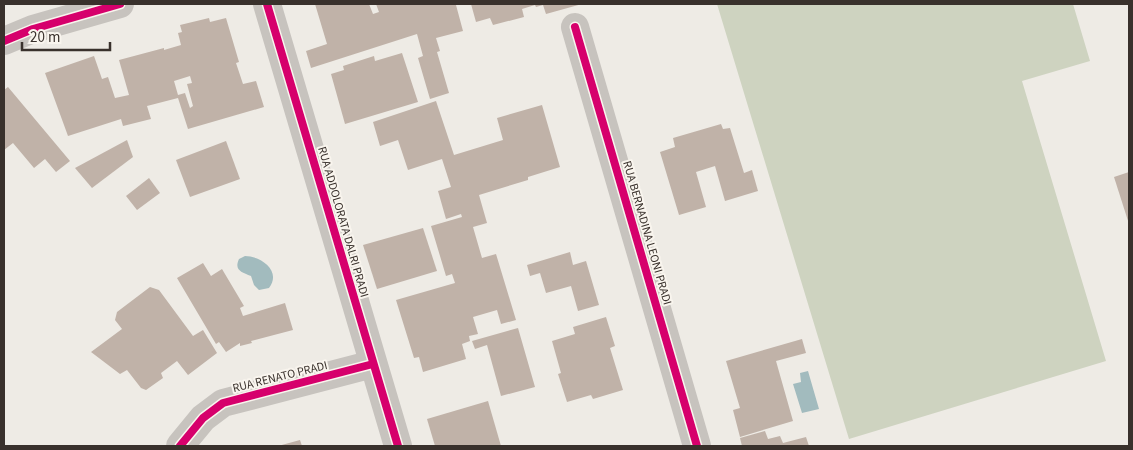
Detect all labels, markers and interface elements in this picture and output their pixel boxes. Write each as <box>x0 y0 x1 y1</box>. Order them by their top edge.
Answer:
scale bar <box>22 20 110 52</box>
text: 20 m <box>30 27 60 48</box>
street label: RUA ADDOLORATA DALRI PRADI <box>313 145 373 299</box>
street label: RUA BERNADINA LEONI PRADI <box>618 159 676 307</box>
street label: RUA RENATO PRADI <box>231 357 329 397</box>

